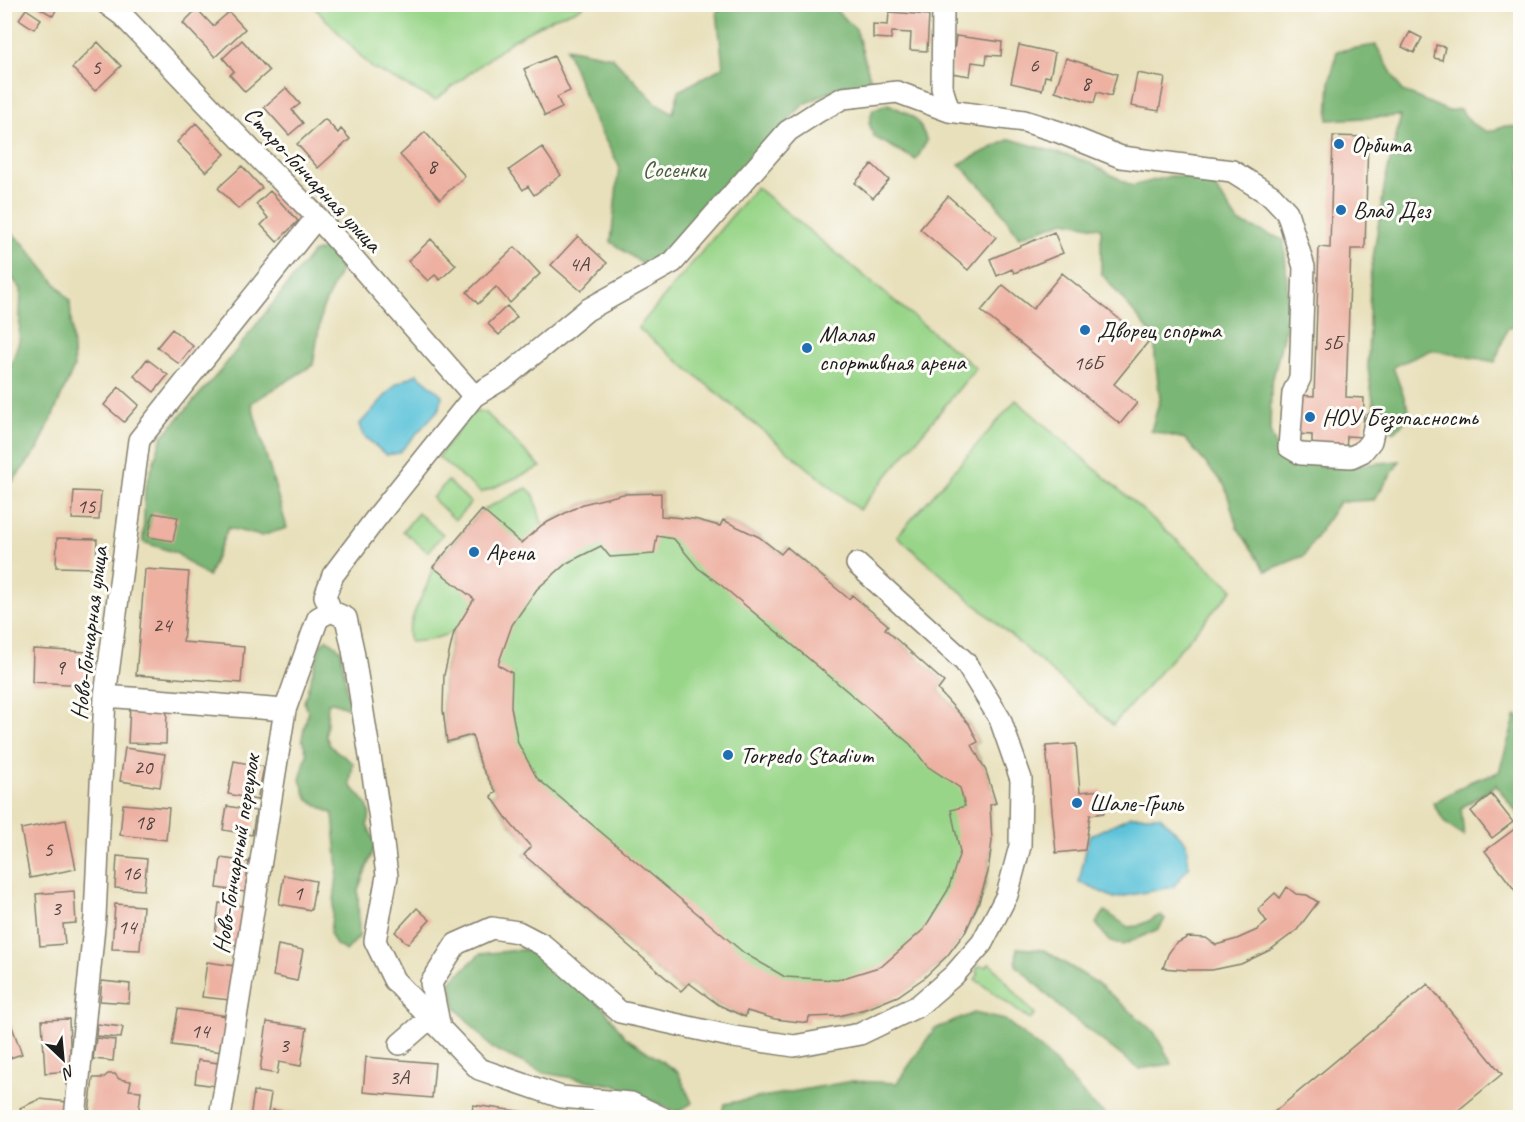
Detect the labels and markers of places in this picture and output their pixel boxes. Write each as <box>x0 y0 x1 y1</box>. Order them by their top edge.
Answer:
place label: Орбита <box>1351 129 1412 159</box>
marker: Орбита <box>1332 137 1346 151</box>
place label: Влад Дез <box>1353 195 1432 225</box>
marker: Влад Дез <box>1334 203 1348 217</box>
place label: Дворец спорта <box>1097 315 1223 345</box>
place label: Малая спортивная арена <box>819 319 967 377</box>
marker: Дворец спорта <box>1078 323 1092 337</box>
marker: Малая спортивная арена <box>800 341 814 355</box>
place label: НОУ Безопасность <box>1322 402 1479 433</box>
marker: НОУ Безопасность <box>1303 410 1317 424</box>
place label: Арена <box>486 537 536 567</box>
marker: Арена <box>467 545 481 559</box>
place label: Torpedo Stadium <box>740 740 874 770</box>
marker: Torpedo Stadium <box>721 748 735 762</box>
place label: Шале-Гриль <box>1089 788 1184 818</box>
marker: Шале-Гриль <box>1070 796 1084 810</box>

